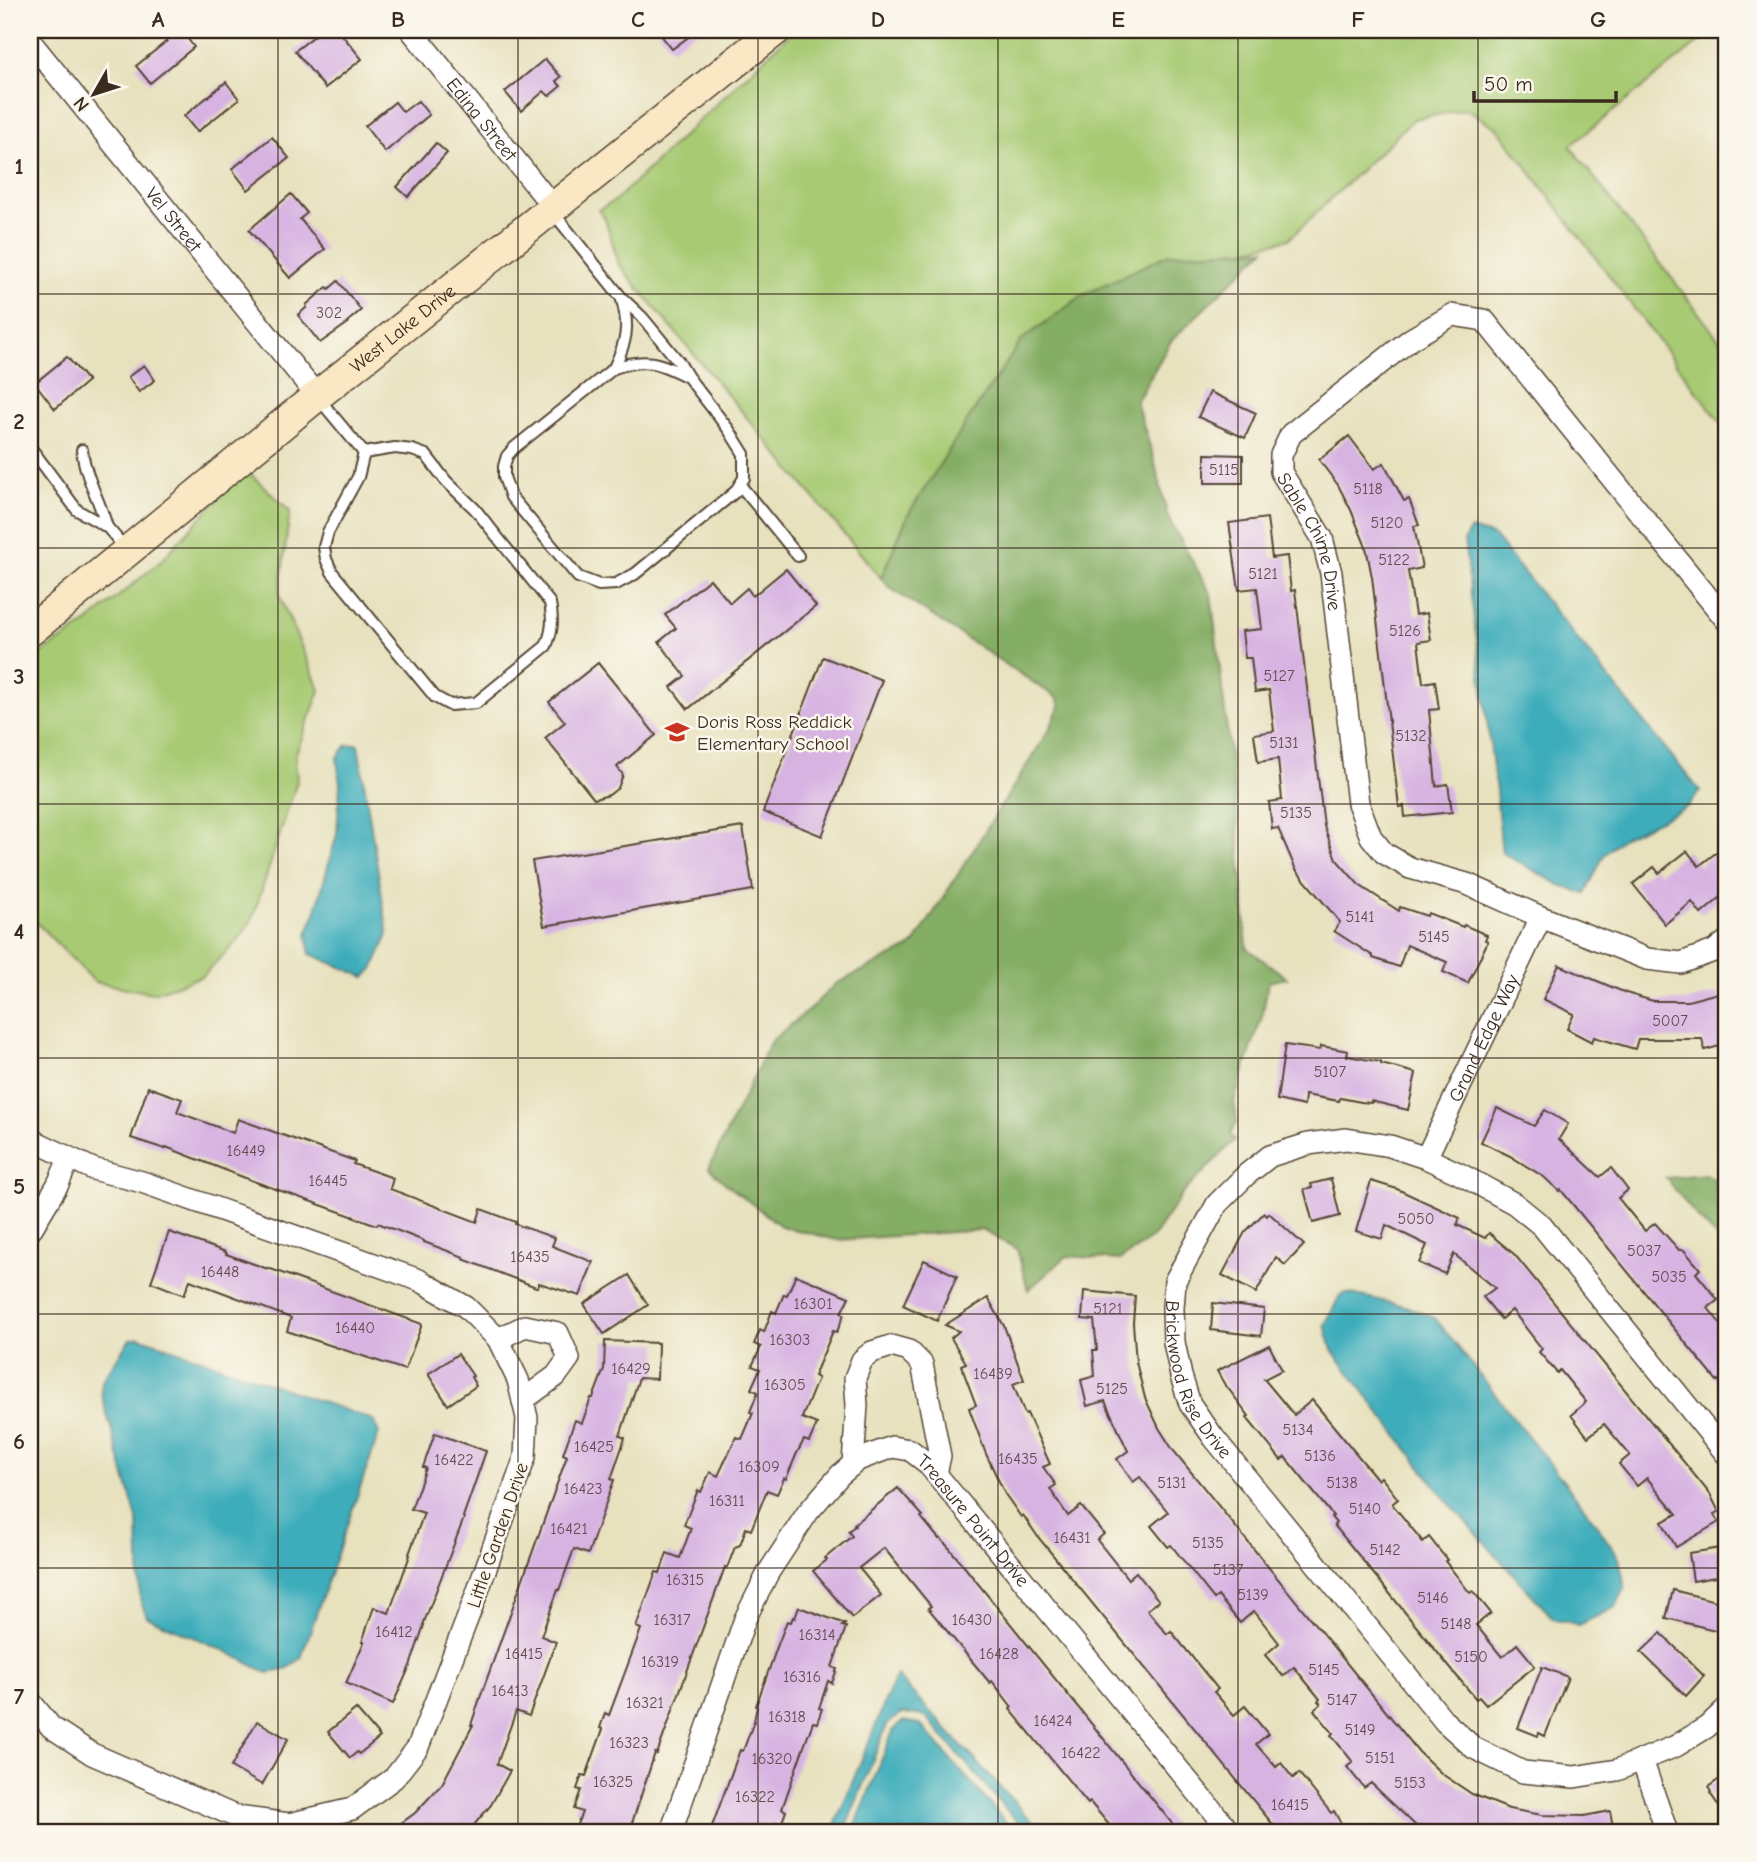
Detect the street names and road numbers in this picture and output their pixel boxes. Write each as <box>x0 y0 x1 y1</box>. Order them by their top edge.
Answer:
street label: Edina Street <box>442 74 522 166</box>
street label: Vel Street <box>141 183 206 257</box>
street label: West Lake Drive <box>346 280 460 378</box>
street label: Sable Chime Drive <box>1272 469 1345 612</box>
street label: Grand Edge Way <box>1444 971 1524 1106</box>
street label: Brickwood Rise Drive <box>1161 1300 1236 1463</box>
street label: Treasure Point Drive <box>913 1450 1034 1591</box>
street label: Little Garden Drive <box>463 1460 533 1611</box>

